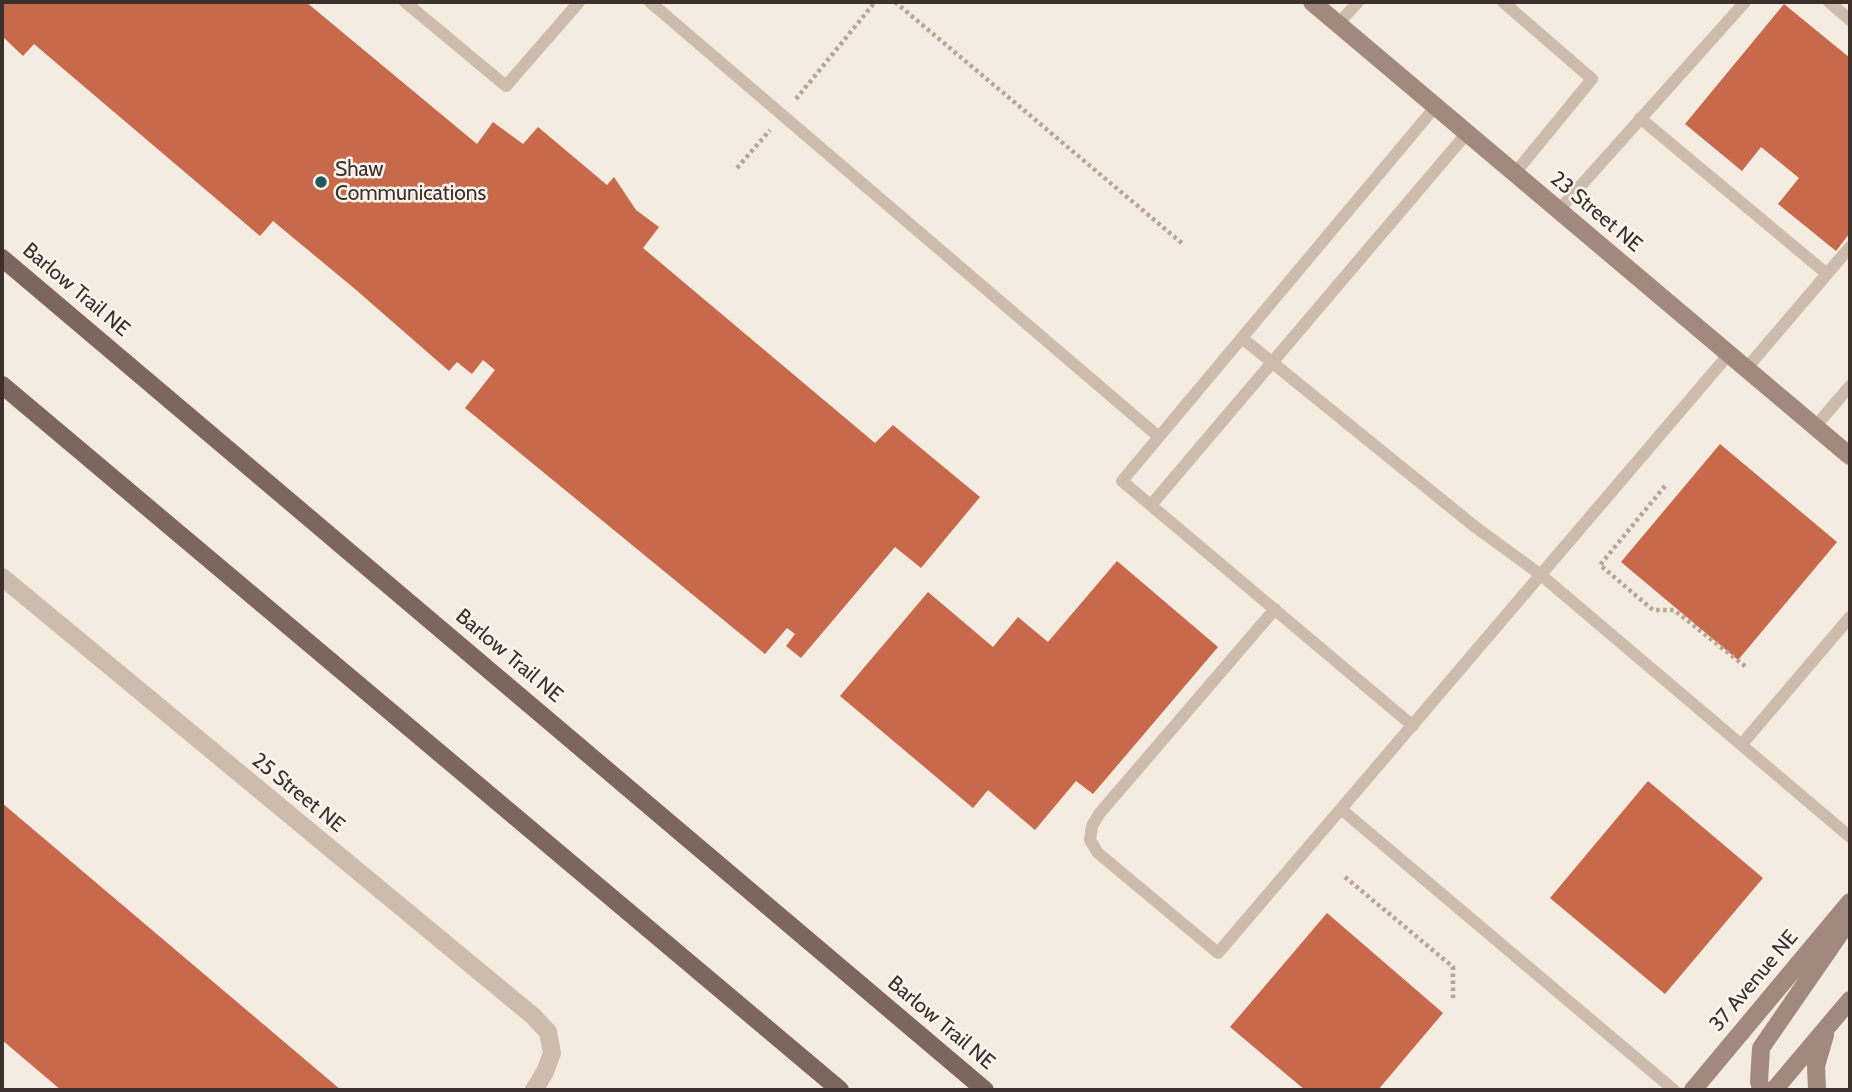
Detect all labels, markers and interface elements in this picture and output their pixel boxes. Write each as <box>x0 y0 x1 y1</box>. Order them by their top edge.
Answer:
place label: Shaw Communications <box>335 157 486 207</box>
street label: 23 Street NE <box>1545 166 1647 258</box>
marker: Shaw Communications <box>313 174 329 190</box>
street label: Barlow Trail NE <box>17 238 135 342</box>
street label: Barlow Trail NE <box>450 604 568 708</box>
street label: 25 Street NE <box>246 748 350 838</box>
street label: 37 Avenue NE <box>1704 925 1804 1037</box>
street label: Barlow Trail NE <box>882 971 1000 1075</box>

